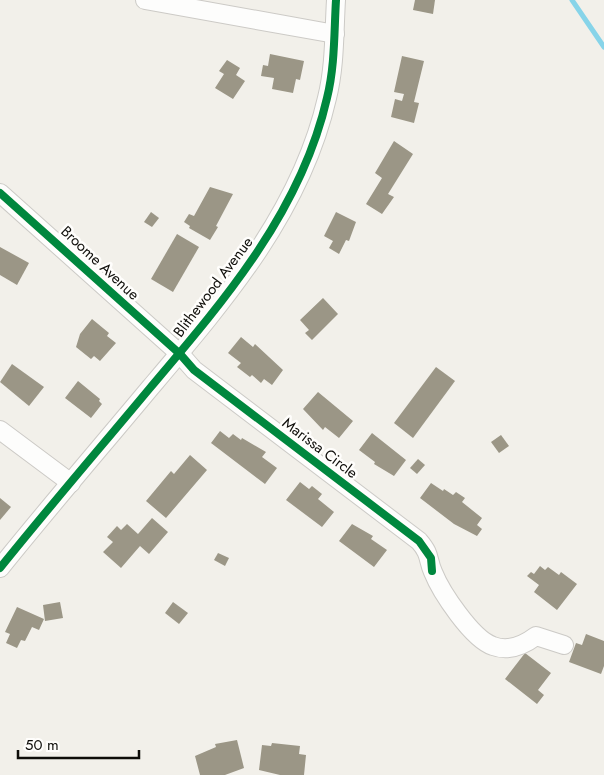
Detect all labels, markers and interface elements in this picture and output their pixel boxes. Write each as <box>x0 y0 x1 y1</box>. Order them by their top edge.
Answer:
street label: Broome Avenue <box>56 221 144 305</box>
street label: Blithewood Avenue <box>168 232 258 342</box>
street label: Marissa Circle <box>278 412 363 484</box>
scale bar <box>18 728 139 760</box>
text: 50 m <box>25 734 59 756</box>

